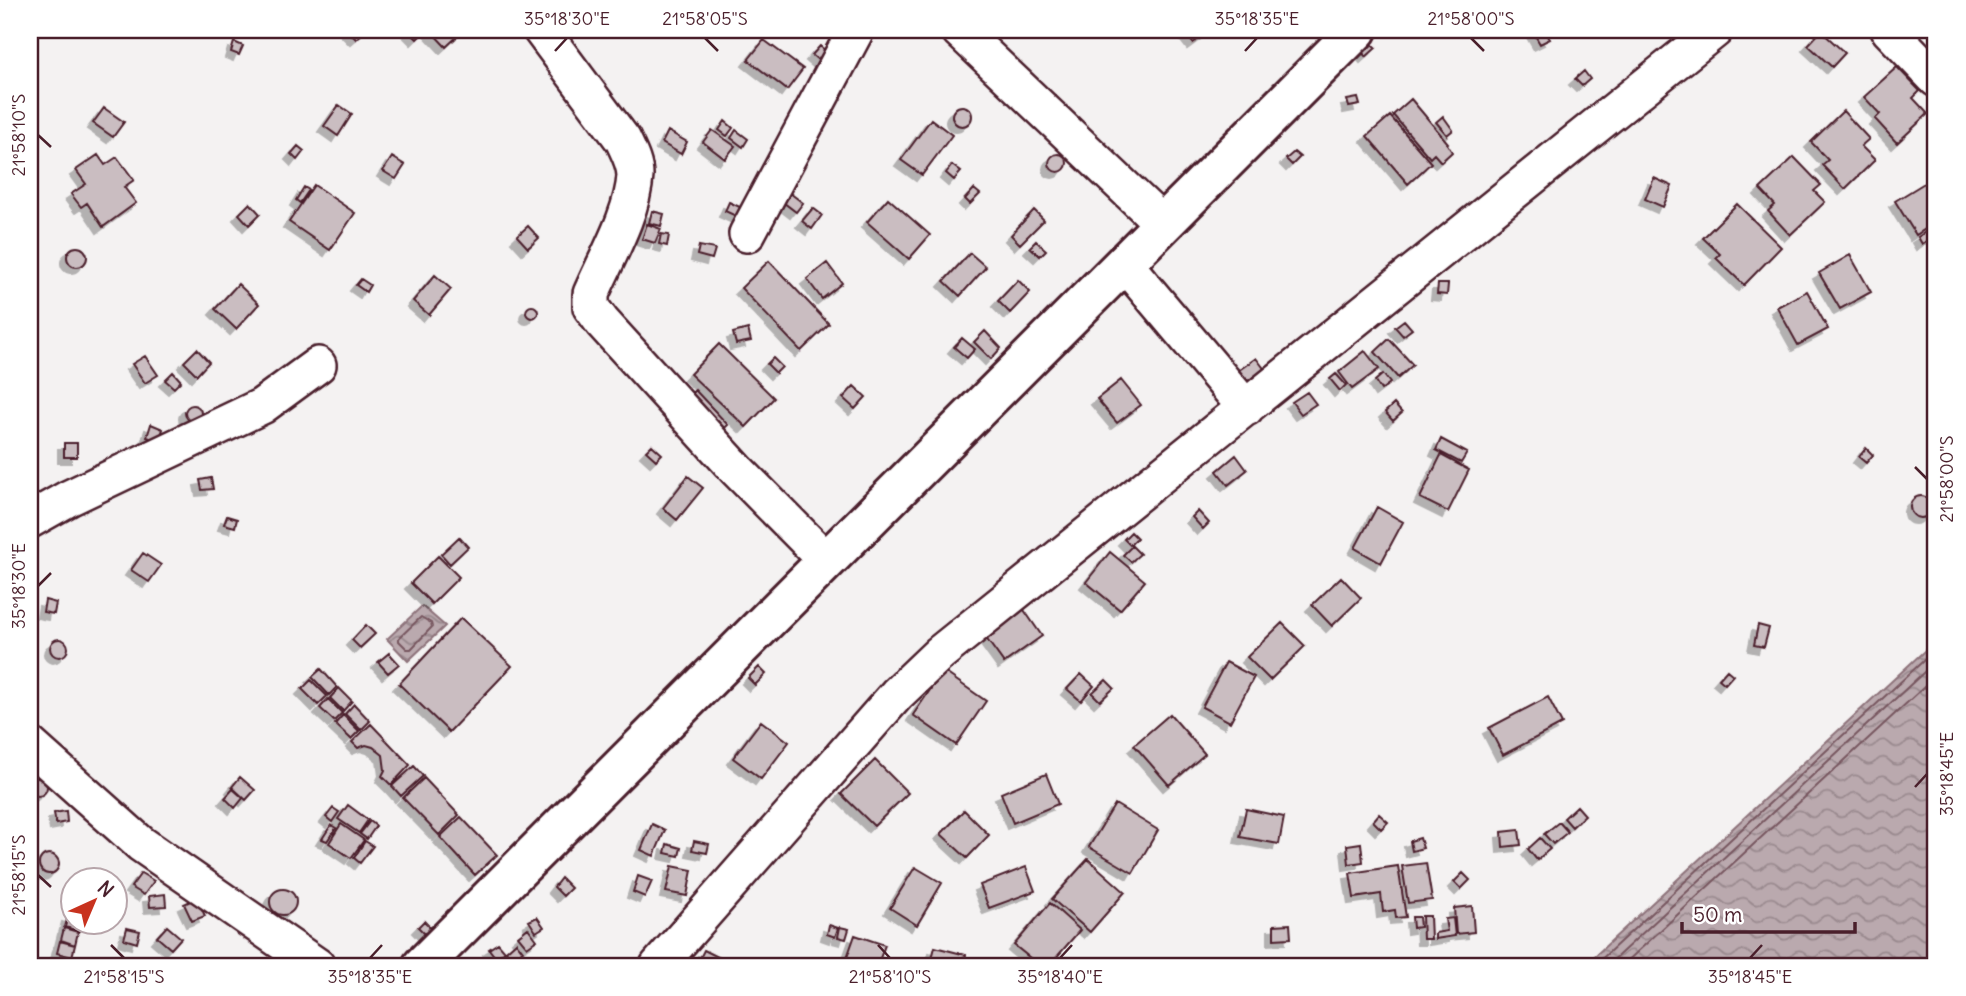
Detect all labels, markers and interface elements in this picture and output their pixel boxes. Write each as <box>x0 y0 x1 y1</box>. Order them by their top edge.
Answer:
text: 35°18'30"E <box>524 7 610 30</box>
text: 21°58'05"S <box>662 7 748 30</box>
text: 35°18'35"E <box>1215 7 1299 30</box>
text: 21°58'00"S <box>1427 7 1515 30</box>
text: 21°58'10"S <box>7 94 30 176</box>
text: 21°58'00"S <box>1935 435 1958 523</box>
text: 35°18'30"E <box>7 543 30 629</box>
text: 35°18'45"E <box>1935 732 1958 816</box>
text: 21°58'15"S <box>7 835 30 915</box>
north arrow <box>60 866 130 936</box>
text: N <box>93 876 119 902</box>
scale bar <box>1682 891 1856 935</box>
text: 50 m <box>1693 901 1742 928</box>
text: 21°58'15"S <box>84 965 164 988</box>
text: 35°18'35"E <box>328 965 412 988</box>
text: 21°58'10"S <box>849 965 931 988</box>
text: 35°18'40"E <box>1017 965 1103 988</box>
text: 35°18'45"E <box>1708 965 1792 988</box>

